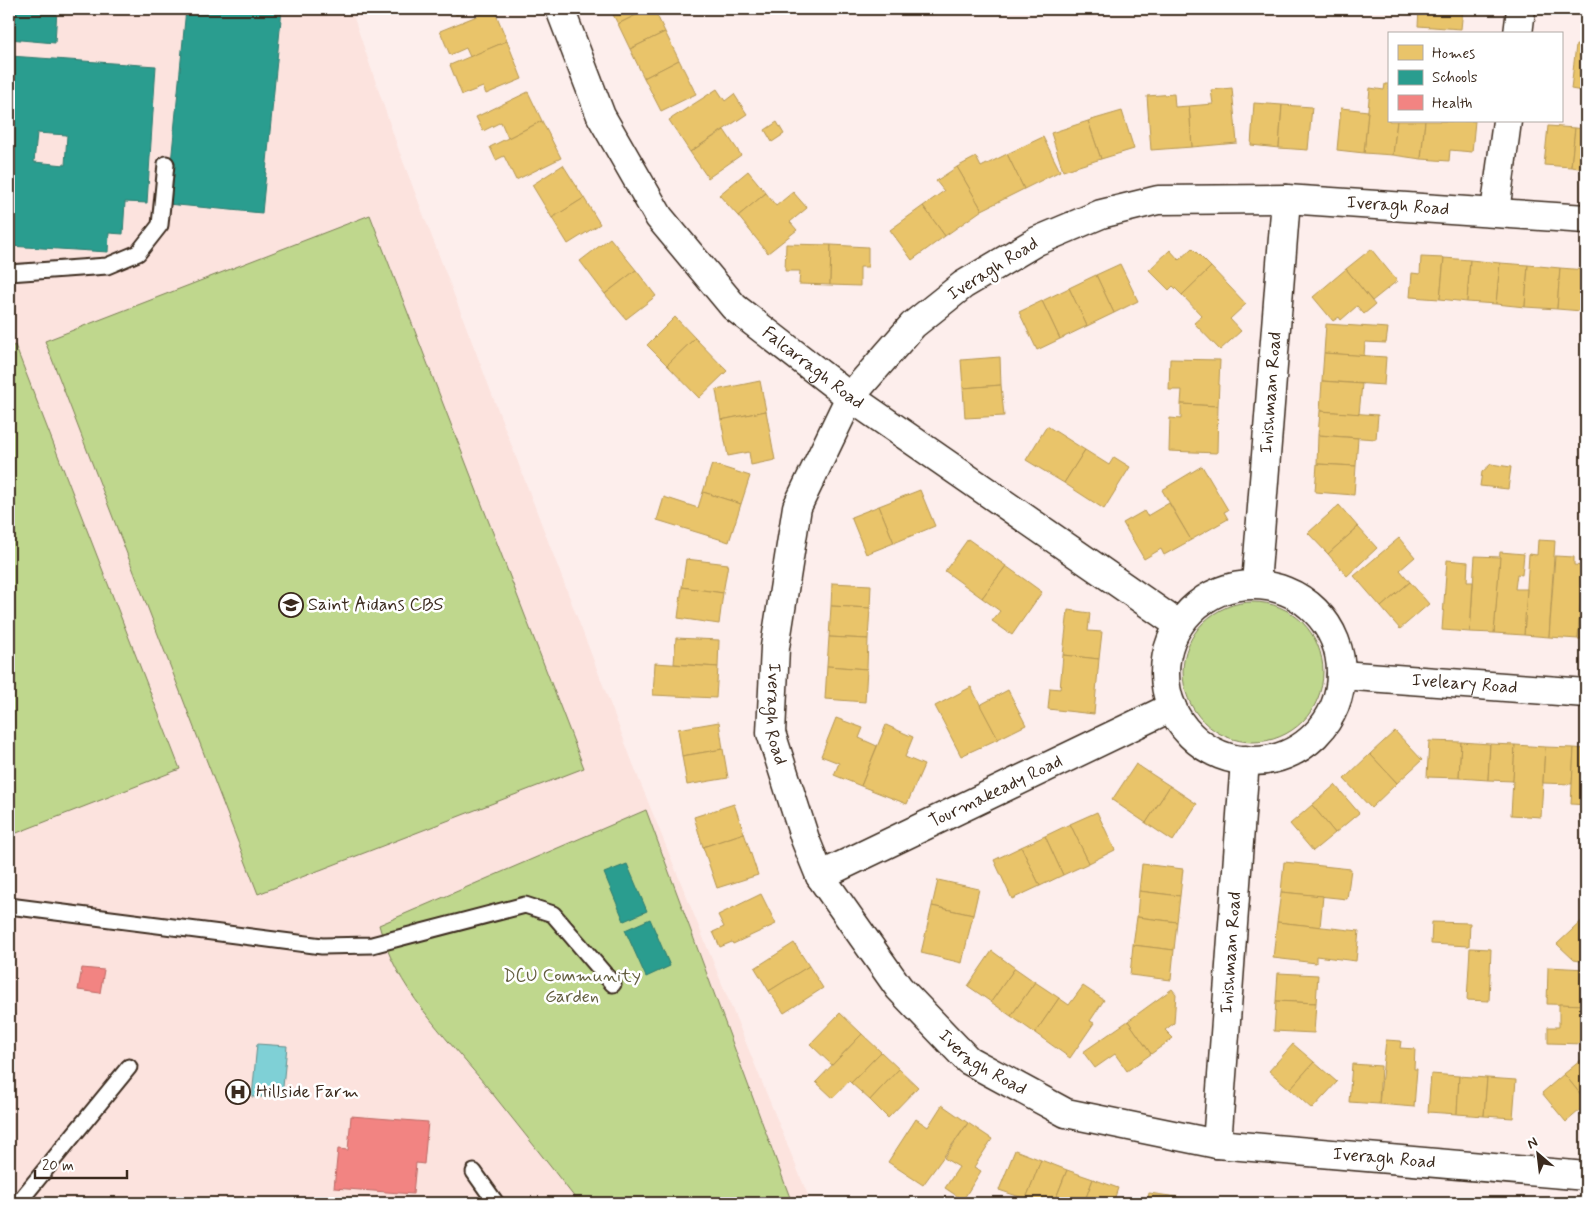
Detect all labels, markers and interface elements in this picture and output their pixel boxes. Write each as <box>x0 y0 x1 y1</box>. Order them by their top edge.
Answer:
legend <box>1388 32 1562 122</box>
text: Homes <box>1432 44 1475 64</box>
text: Schools <box>1432 68 1478 88</box>
text: Health <box>1432 94 1473 114</box>
street label: Iveragh Road <box>1346 190 1450 223</box>
street label: Iveragh Road <box>943 232 1043 307</box>
street label: Falcarragh Road <box>757 321 869 415</box>
street label: Inishmaan Road <box>1254 331 1288 454</box>
school or university icon: Saint Aidans CBS <box>278 592 304 618</box>
place label: Saint Aidans CBS <box>308 593 443 617</box>
street label: Iveragh Road <box>759 663 792 768</box>
street label: Iveleary Road <box>1411 668 1518 700</box>
street label: Tourmakeady Road <box>925 749 1067 834</box>
street label: Inishmaan Road <box>1215 891 1247 1014</box>
park label: DCU Community Garden <box>503 964 641 1009</box>
street label: Iveragh Road <box>933 1024 1031 1101</box>
hospital icon: Hillside Farm <box>225 1079 251 1105</box>
place label: Hillside Farm <box>256 1080 359 1104</box>
north arrow <box>1512 1130 1562 1180</box>
text: N <box>1524 1133 1541 1154</box>
street label: Iveragh Road <box>1332 1142 1437 1175</box>
scale bar <box>35 1147 128 1179</box>
text: 20 m <box>42 1156 74 1176</box>

